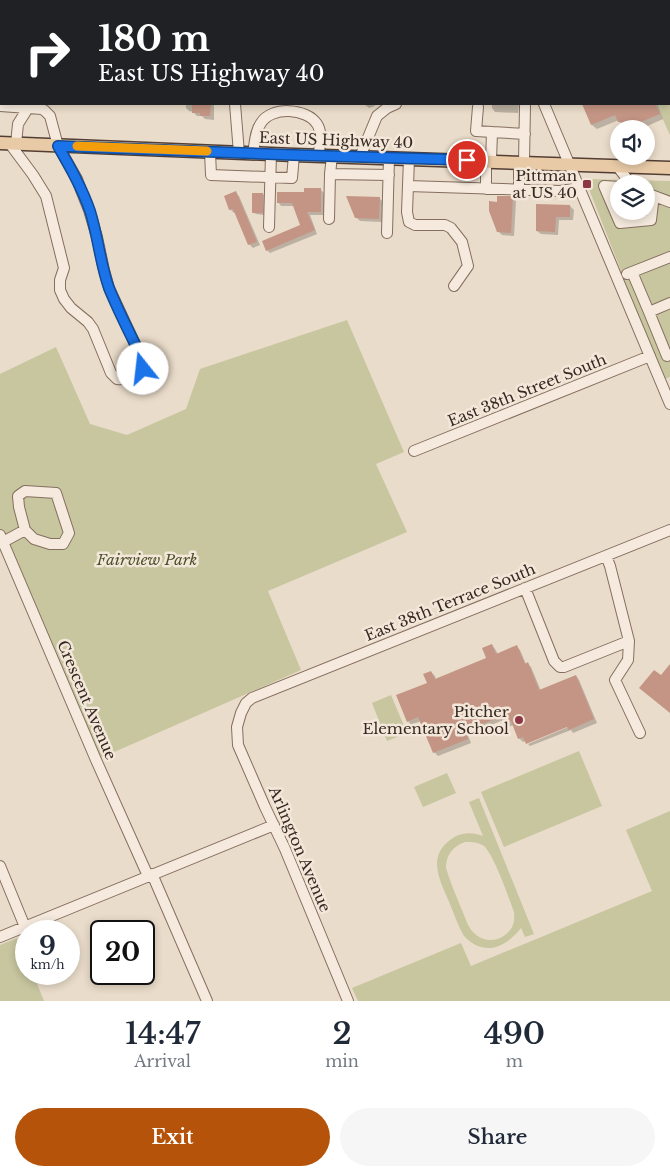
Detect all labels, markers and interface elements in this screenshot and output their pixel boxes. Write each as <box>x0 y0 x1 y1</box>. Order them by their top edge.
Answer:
text: 180 m <box>98 17 210 60</box>
icon: right <box>15 20 80 85</box>
text: East US Highway 40 <box>98 60 324 87</box>
map controls <box>610 120 655 220</box>
button: sound <box>610 120 655 165</box>
street label: East US Highway 40 <box>259 128 413 152</box>
pin <box>446 139 488 181</box>
icon: arrive <box>453 146 481 174</box>
place label: Pittman at US 40 <box>512 166 577 202</box>
button: layers <box>610 175 655 220</box>
marker: Pittman at US 40 <box>581 178 593 190</box>
position arrow <box>116 342 168 394</box>
street label: East 38th Street South <box>445 349 609 431</box>
park label: Fairview Park <box>96 550 197 569</box>
street label: East 38th Terrace South <box>362 559 538 645</box>
street label: Crescent Avenue <box>53 637 121 763</box>
place label: Pitcher Elementary School <box>363 702 510 738</box>
marker: Pitcher Elementary School <box>513 714 525 726</box>
street label: Arlington Avenue <box>265 782 335 915</box>
speed limit sign: 20 <box>90 920 155 985</box>
text: 9 <box>39 931 56 962</box>
text: km/h <box>30 957 65 972</box>
text: 14:47 <box>125 1015 200 1052</box>
text: 2 <box>332 1015 352 1052</box>
text: 490 <box>484 1015 545 1052</box>
text: Arrival <box>134 1051 191 1071</box>
text: min <box>325 1051 359 1071</box>
text: m <box>506 1051 523 1071</box>
button: Exit <box>15 1108 330 1166</box>
button: Share <box>340 1108 655 1166</box>

